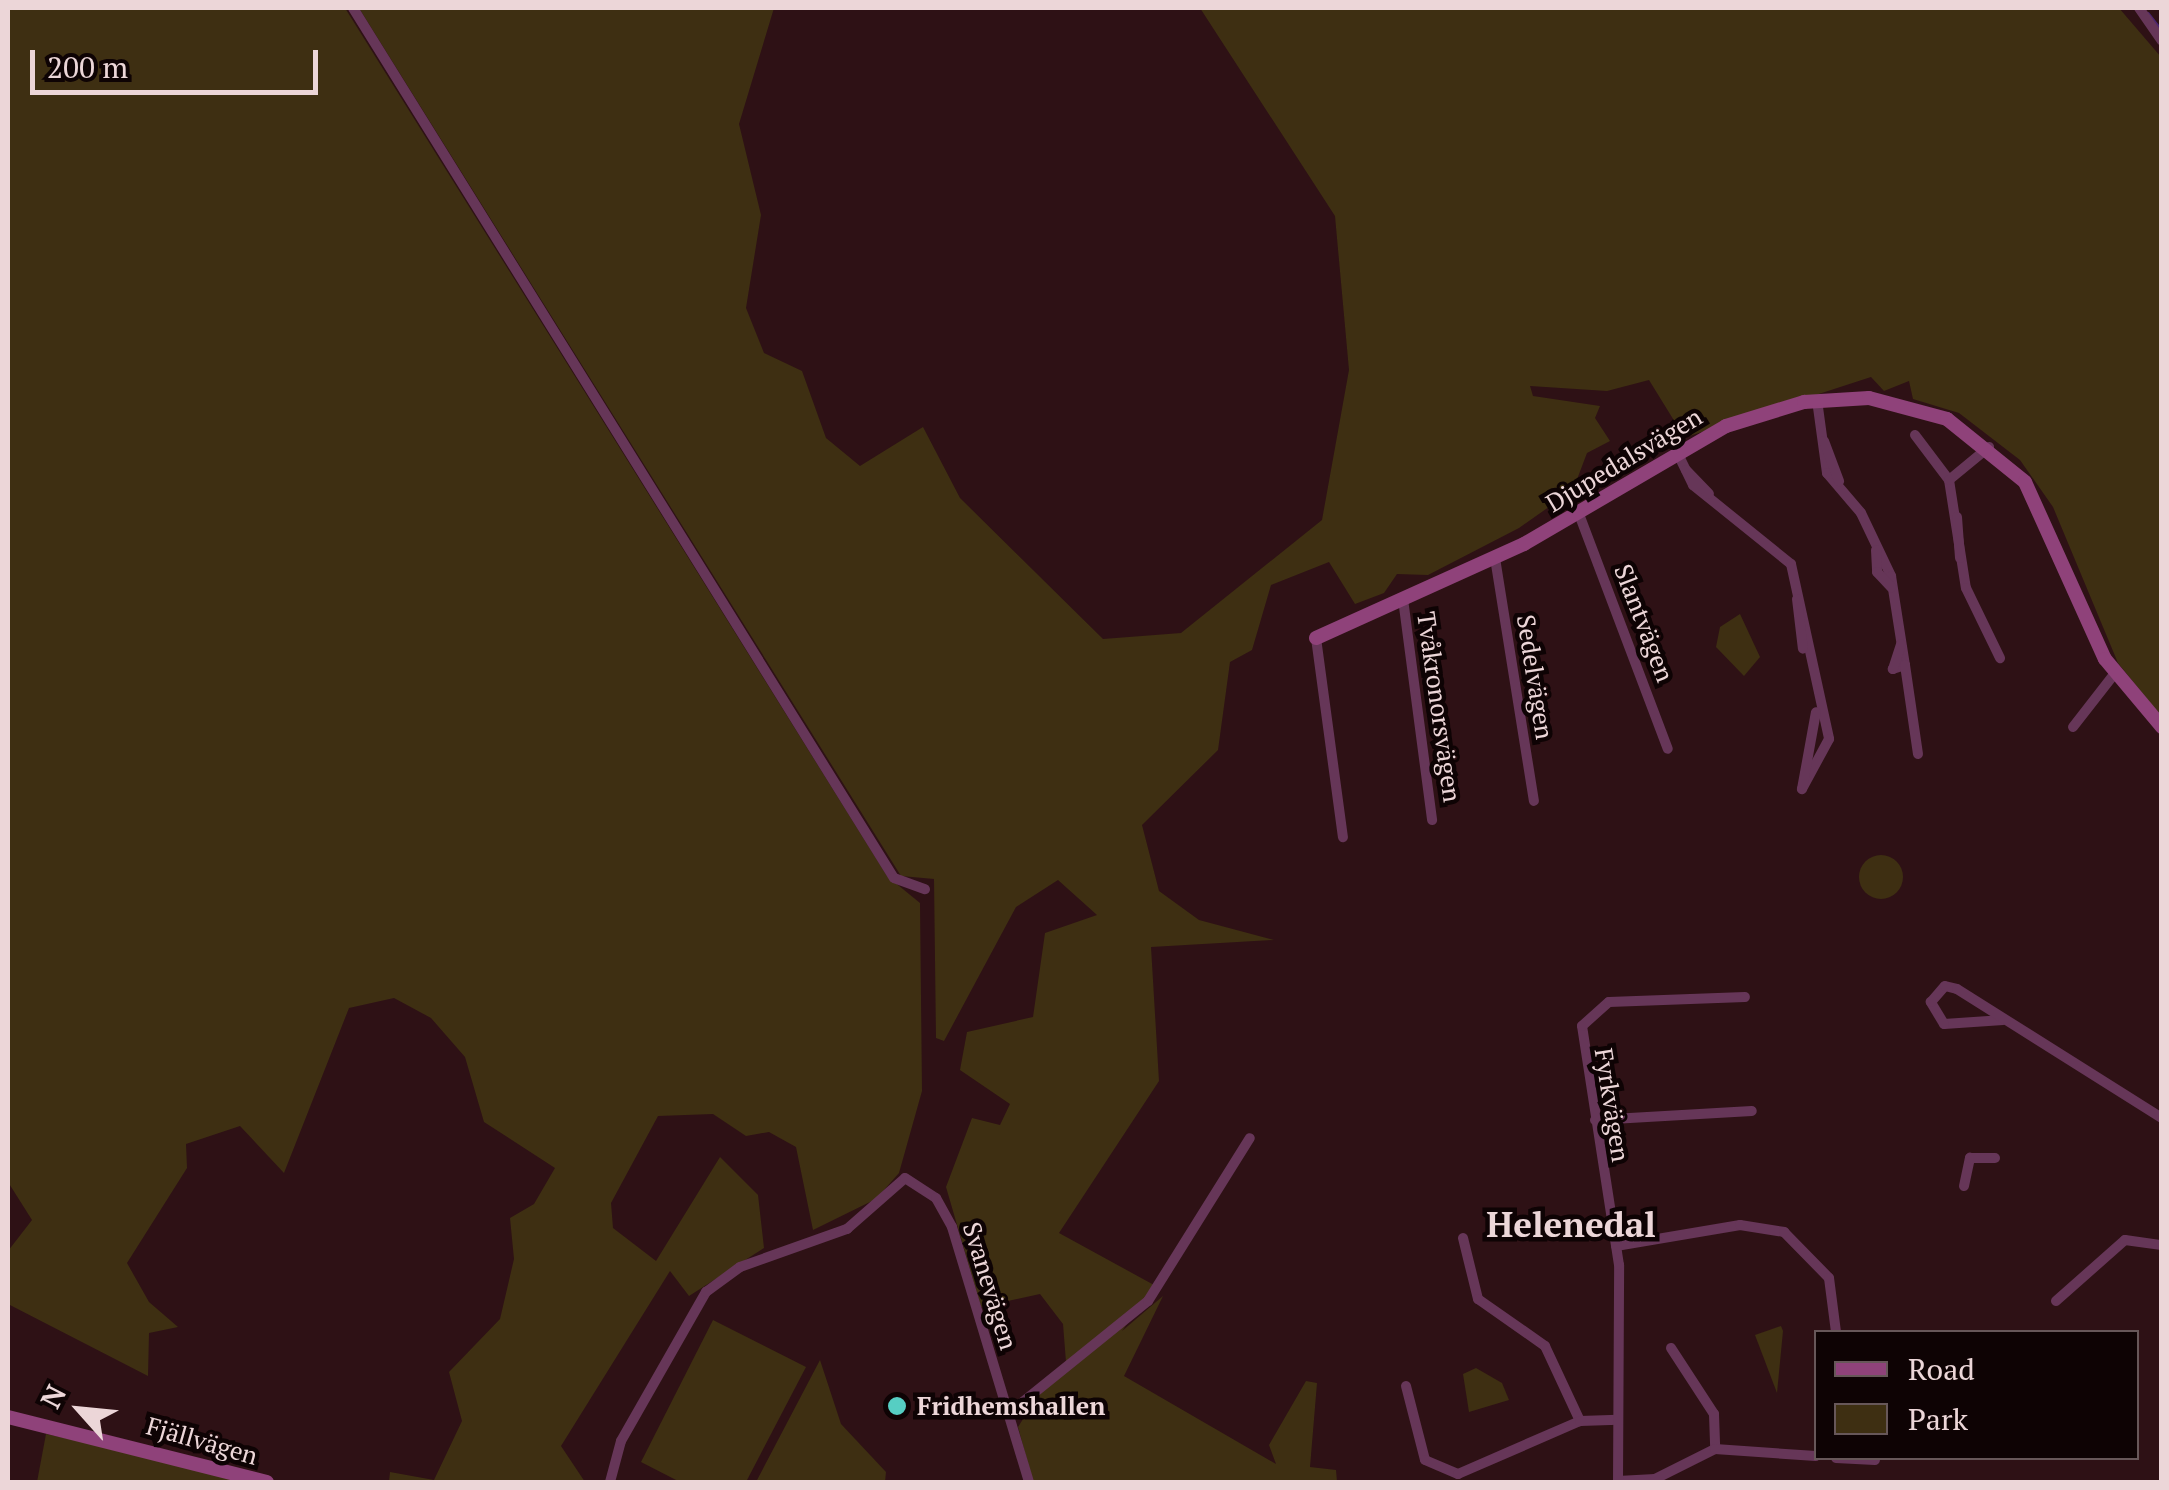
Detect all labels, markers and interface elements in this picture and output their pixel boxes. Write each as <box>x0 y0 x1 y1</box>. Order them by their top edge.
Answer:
scale bar <box>35 30 322 92</box>
text: 200 m <box>47 47 128 87</box>
street label: Djupedalsvägen <box>1541 402 1707 518</box>
street label: Slantvägen <box>1608 560 1680 686</box>
street label: Tvåkronorsvägen <box>1411 610 1467 804</box>
street label: Sedelvägen <box>1510 613 1560 741</box>
street label: Fyrkvägen <box>1588 1046 1636 1164</box>
district label: Helenedal <box>1486 1203 1656 1245</box>
street label: Svanevägen <box>956 1219 1024 1353</box>
legend <box>1814 1330 2139 1460</box>
text: Road <box>1908 1349 1975 1389</box>
north arrow <box>30 1360 130 1460</box>
text: N <box>32 1378 74 1414</box>
place label: Fridhemshallen <box>917 1391 1105 1421</box>
marker: Fridhemshallen <box>886 1395 908 1417</box>
text: Park <box>1908 1399 1968 1439</box>
street label: Fjällvägen <box>143 1411 261 1471</box>

